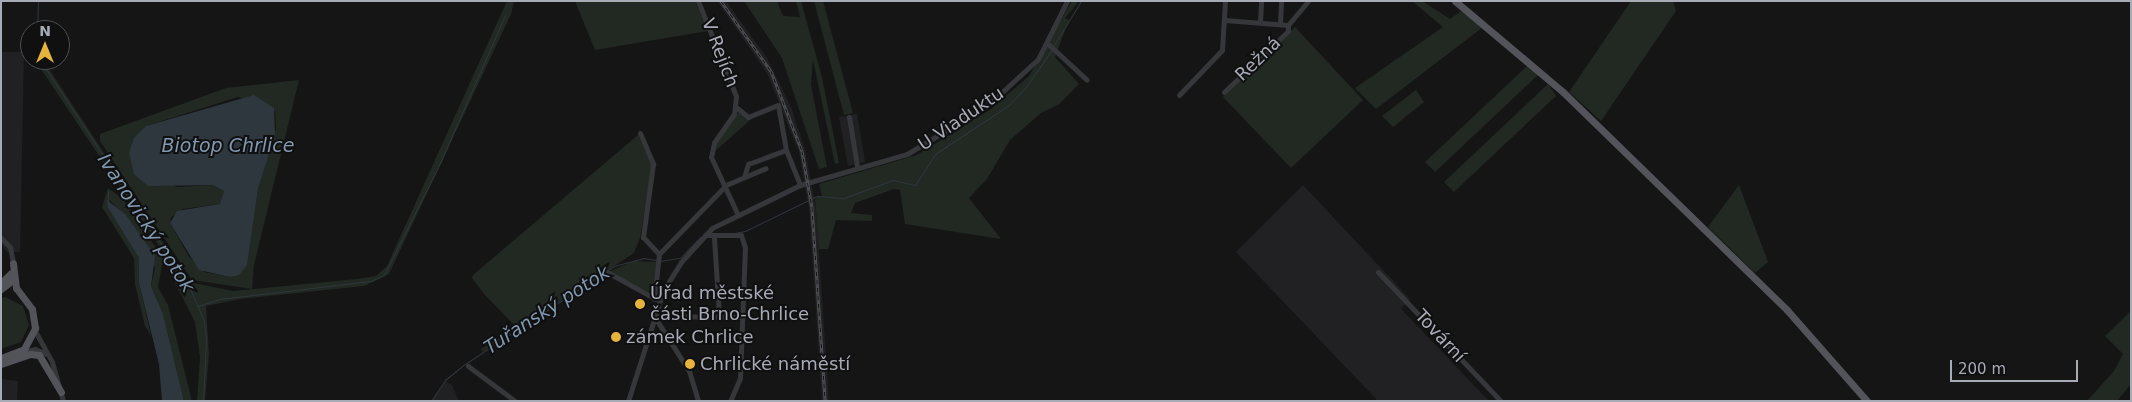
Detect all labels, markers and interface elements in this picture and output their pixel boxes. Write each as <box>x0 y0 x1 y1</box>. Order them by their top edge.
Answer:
street label: V Rejích <box>697 15 743 91</box>
north arrow <box>20 20 70 70</box>
text: N <box>39 23 51 39</box>
street label: Režná <box>1231 32 1285 86</box>
street label: U Viaduktu <box>914 82 1008 156</box>
water label: Biotop Chrlice <box>162 135 294 157</box>
water label: Ivanovický potok <box>93 149 199 297</box>
water label: Tuřanský potok <box>480 261 614 359</box>
place label: Úřad městské části Brno-Chrlice <box>650 283 809 326</box>
marker: Úřad městské části Brno-Chrlice <box>634 298 646 310</box>
street label: Tovární <box>1410 305 1470 367</box>
place label: zámek Chrlice <box>626 326 754 348</box>
marker: zámek Chrlice <box>610 331 622 343</box>
scale bar <box>1952 350 2080 382</box>
place label: Chrlické náměstí <box>700 353 850 375</box>
marker: Chrlické náměstí <box>684 358 696 370</box>
text: 200 m <box>1958 360 2006 378</box>

